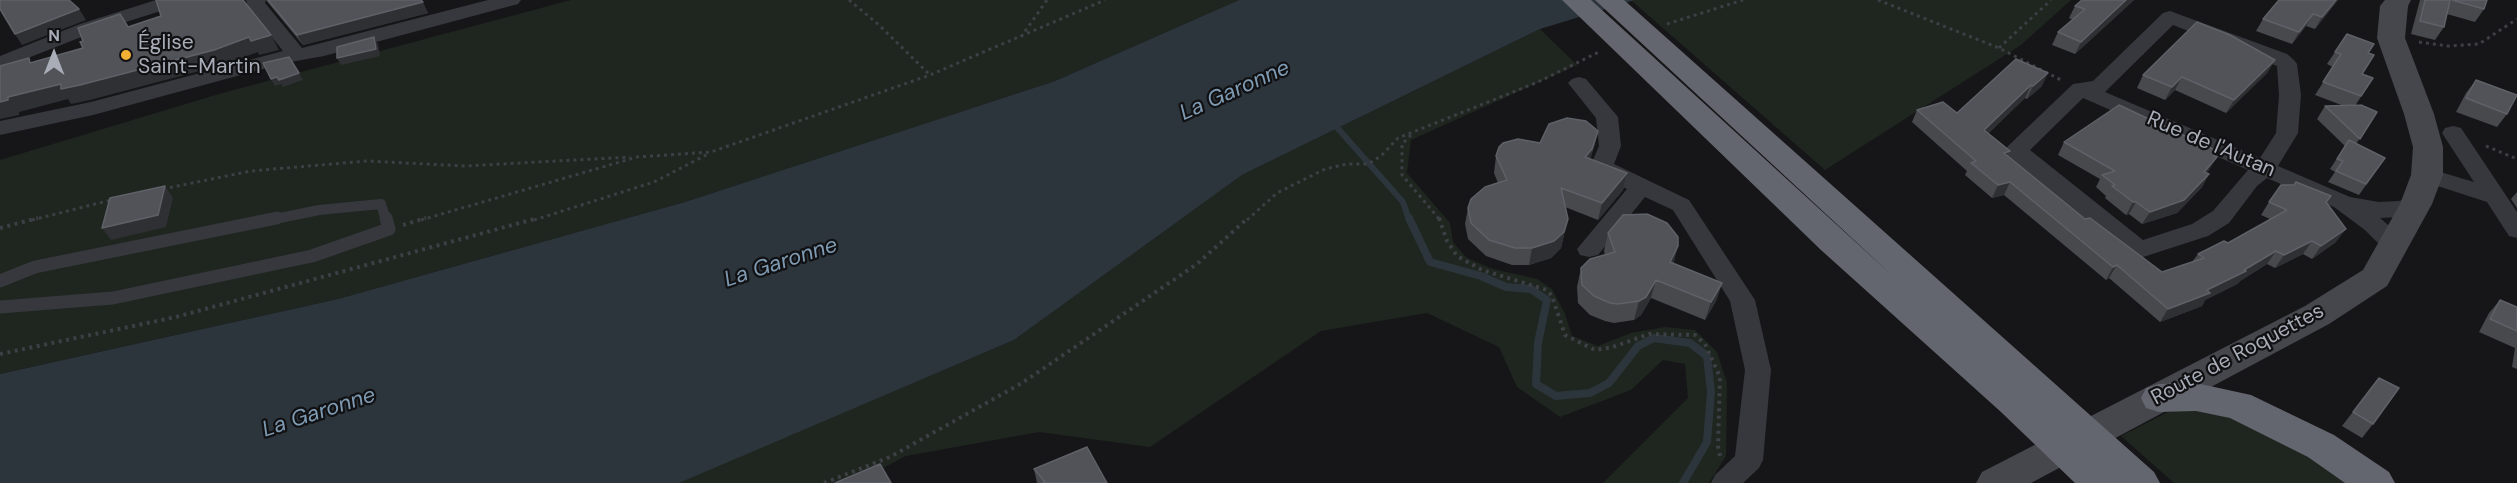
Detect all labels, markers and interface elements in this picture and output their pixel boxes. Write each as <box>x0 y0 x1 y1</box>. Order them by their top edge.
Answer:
north arrow <box>24 24 84 84</box>
text: N <box>48 25 60 46</box>
place label: Église Saint-Martin <box>138 30 260 80</box>
marker: Église Saint-Martin <box>119 48 133 62</box>
water label: La Garonne <box>1176 55 1294 127</box>
street label: Rue de l'Autan <box>2143 107 2279 183</box>
water label: La Garonne <box>721 232 841 294</box>
street label: Route de Roquettes <box>2147 299 2329 411</box>
water label: La Garonne <box>259 382 379 444</box>

